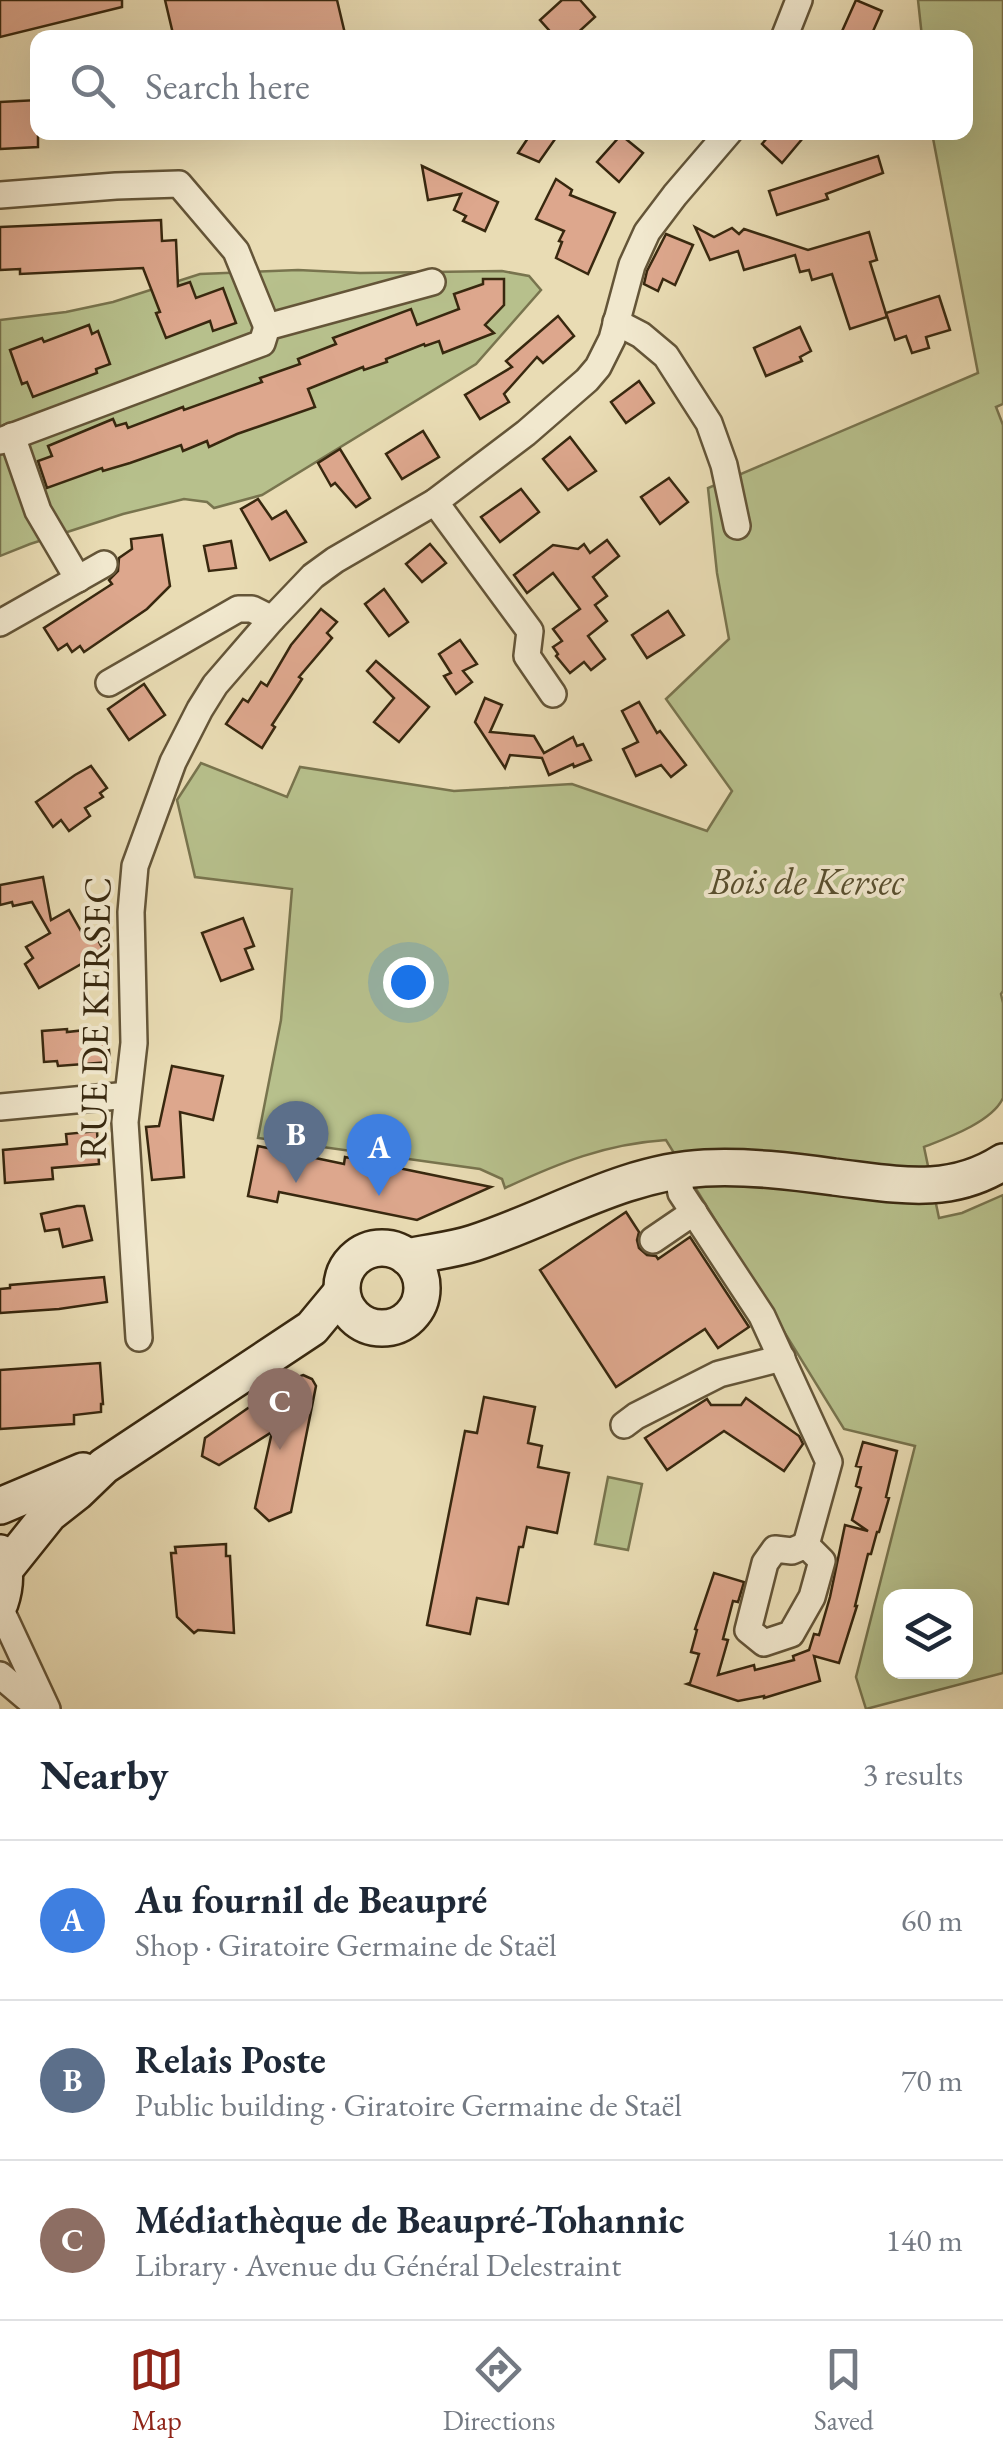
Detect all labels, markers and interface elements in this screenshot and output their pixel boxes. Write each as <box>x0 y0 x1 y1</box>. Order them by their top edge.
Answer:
search box <box>30 30 973 140</box>
icon: search <box>65 58 120 113</box>
text: Search here <box>145 61 310 110</box>
park label: Bois de Kersec <box>708 856 905 905</box>
street label: RUE DE KERSEC <box>68 876 121 1160</box>
your location <box>383 957 434 1008</box>
pin: B <box>264 1100 328 1183</box>
pin: A <box>346 1114 412 1196</box>
pin: C <box>248 1368 312 1450</box>
map controls <box>883 1589 973 1679</box>
button: layers <box>883 1589 973 1679</box>
text: Nearby <box>40 1747 169 1802</box>
text: 3 results <box>863 1753 963 1795</box>
text: Au fournil de Beaupré <box>135 1875 487 1924</box>
text: A <box>61 1899 84 1941</box>
text: 60 m <box>901 1899 963 1941</box>
text: Shop · Giratoire Germaine de Staël <box>135 1924 557 1966</box>
text: Relais Poste <box>135 2035 326 2084</box>
text: B <box>62 2059 83 2101</box>
text: 70 m <box>901 2059 963 2101</box>
text: Public building · Giratoire Germaine de Staël <box>135 2084 682 2126</box>
text: Médiathèque de Beaupré-Tohannic <box>135 2195 684 2244</box>
text: C <box>61 2219 84 2261</box>
text: 140 m <box>886 2219 963 2261</box>
text: Library · Avenue du Général Delestraint <box>135 2244 621 2286</box>
tab: Map <box>129 2342 184 2438</box>
tab: Directions <box>443 2342 555 2438</box>
tab: Saved <box>814 2342 874 2438</box>

